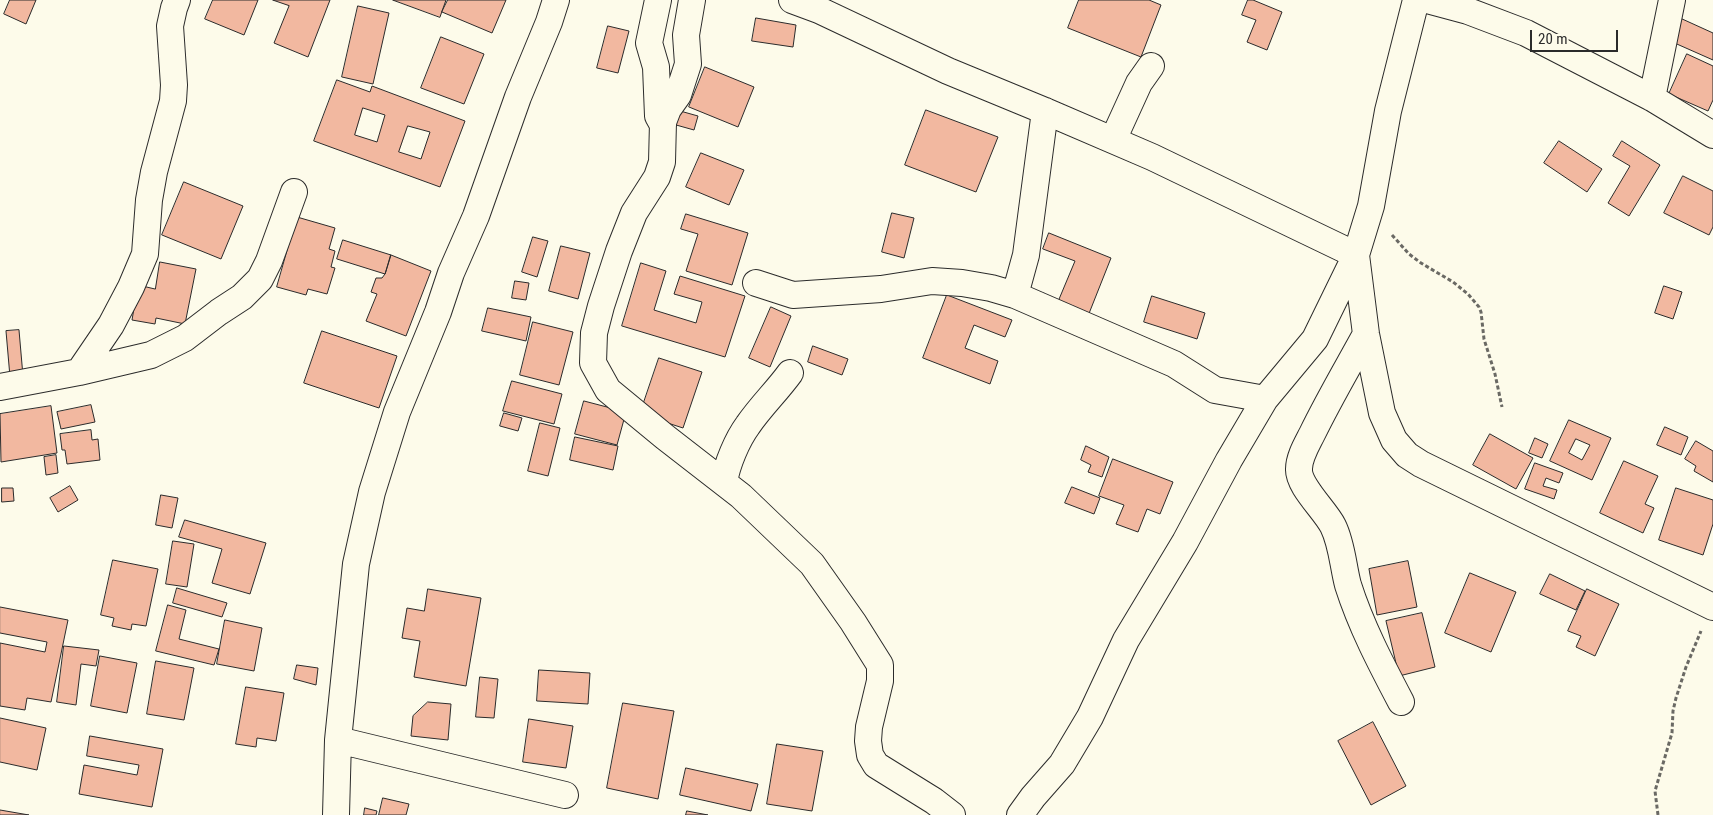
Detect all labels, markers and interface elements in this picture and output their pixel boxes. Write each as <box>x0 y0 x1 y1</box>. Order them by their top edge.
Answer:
scale bar <box>1533 20 1620 52</box>
text: 20 m <box>1538 30 1568 48</box>

